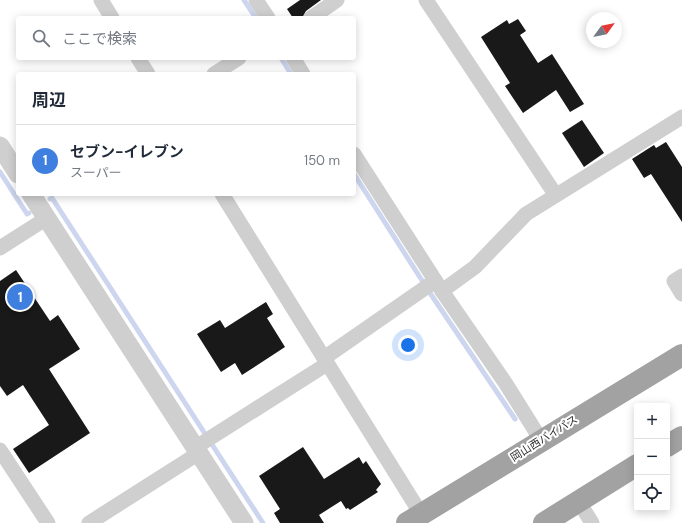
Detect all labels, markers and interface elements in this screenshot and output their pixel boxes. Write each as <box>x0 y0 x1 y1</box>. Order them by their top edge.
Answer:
north arrow <box>586 12 622 48</box>
search box <box>16 16 356 60</box>
icon: search <box>30 27 52 49</box>
text: ここで検索 <box>62 29 137 49</box>
text: 周辺 <box>32 89 66 111</box>
text: セブン-イレブン <box>70 142 184 162</box>
text: 1 <box>43 152 47 169</box>
text: 150 m <box>304 152 340 169</box>
text: スーパー <box>70 164 122 181</box>
pin: 1 <box>7 282 33 312</box>
your location <box>398 335 418 355</box>
map controls <box>634 403 670 511</box>
button: + <box>634 403 670 439</box>
street label: 岡山西バイパス <box>508 412 580 464</box>
button: − <box>634 439 670 475</box>
button: locate <box>634 475 670 511</box>

